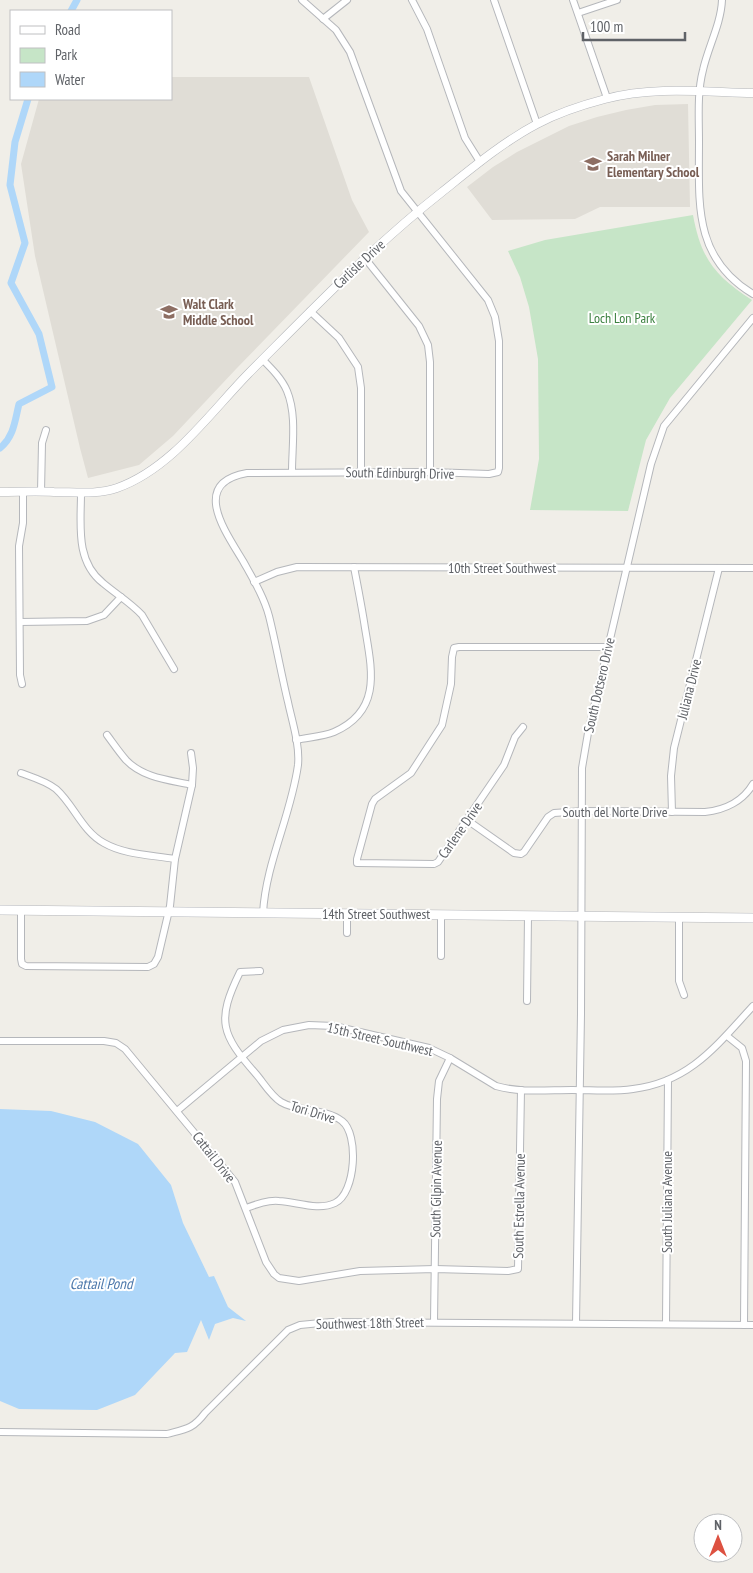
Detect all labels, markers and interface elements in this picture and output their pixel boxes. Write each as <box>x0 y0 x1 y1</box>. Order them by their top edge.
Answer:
legend <box>10 10 172 100</box>
scale bar <box>583 10 686 42</box>
text: 100 m <box>590 17 623 36</box>
text: Road <box>55 20 81 39</box>
text: Park <box>55 45 77 64</box>
text: Water <box>55 70 86 89</box>
place label: Sarah Milner Elementary School <box>607 147 700 181</box>
school or university icon: Sarah Milner Elementary School <box>583 154 603 174</box>
street label: Carlisle Drive <box>329 235 389 292</box>
place label: Walt Clark Middle School <box>182 295 254 329</box>
school or university icon: Walt Clark Middle School <box>159 302 179 322</box>
park label: Loch Lon Park <box>589 309 656 327</box>
street label: South Edinburgh Drive <box>345 463 455 483</box>
street label: 10th Street Southwest <box>448 559 556 577</box>
street label: South Dotsero Drive <box>579 635 619 734</box>
street label: Juliana Drive <box>673 657 705 722</box>
street label: Carlene Drive <box>434 798 486 862</box>
street label: South del Norte Drive <box>563 803 668 821</box>
street label: 14th Street Southwest <box>322 905 430 923</box>
street label: 15th Street Southwest <box>325 1018 435 1060</box>
street label: Tori Drive <box>288 1097 338 1127</box>
street label: Cattail Drive <box>188 1128 240 1186</box>
street label: South Gilpin Avenue <box>426 1140 446 1238</box>
street label: South Juliana Avenue <box>658 1151 676 1253</box>
street label: South Estrella Avenue <box>509 1153 529 1259</box>
water label: Cattail Pond <box>70 1274 135 1293</box>
street label: Southwest 18th Street <box>316 1313 424 1333</box>
north arrow <box>693 1513 743 1563</box>
text: N <box>714 1516 722 1534</box>

